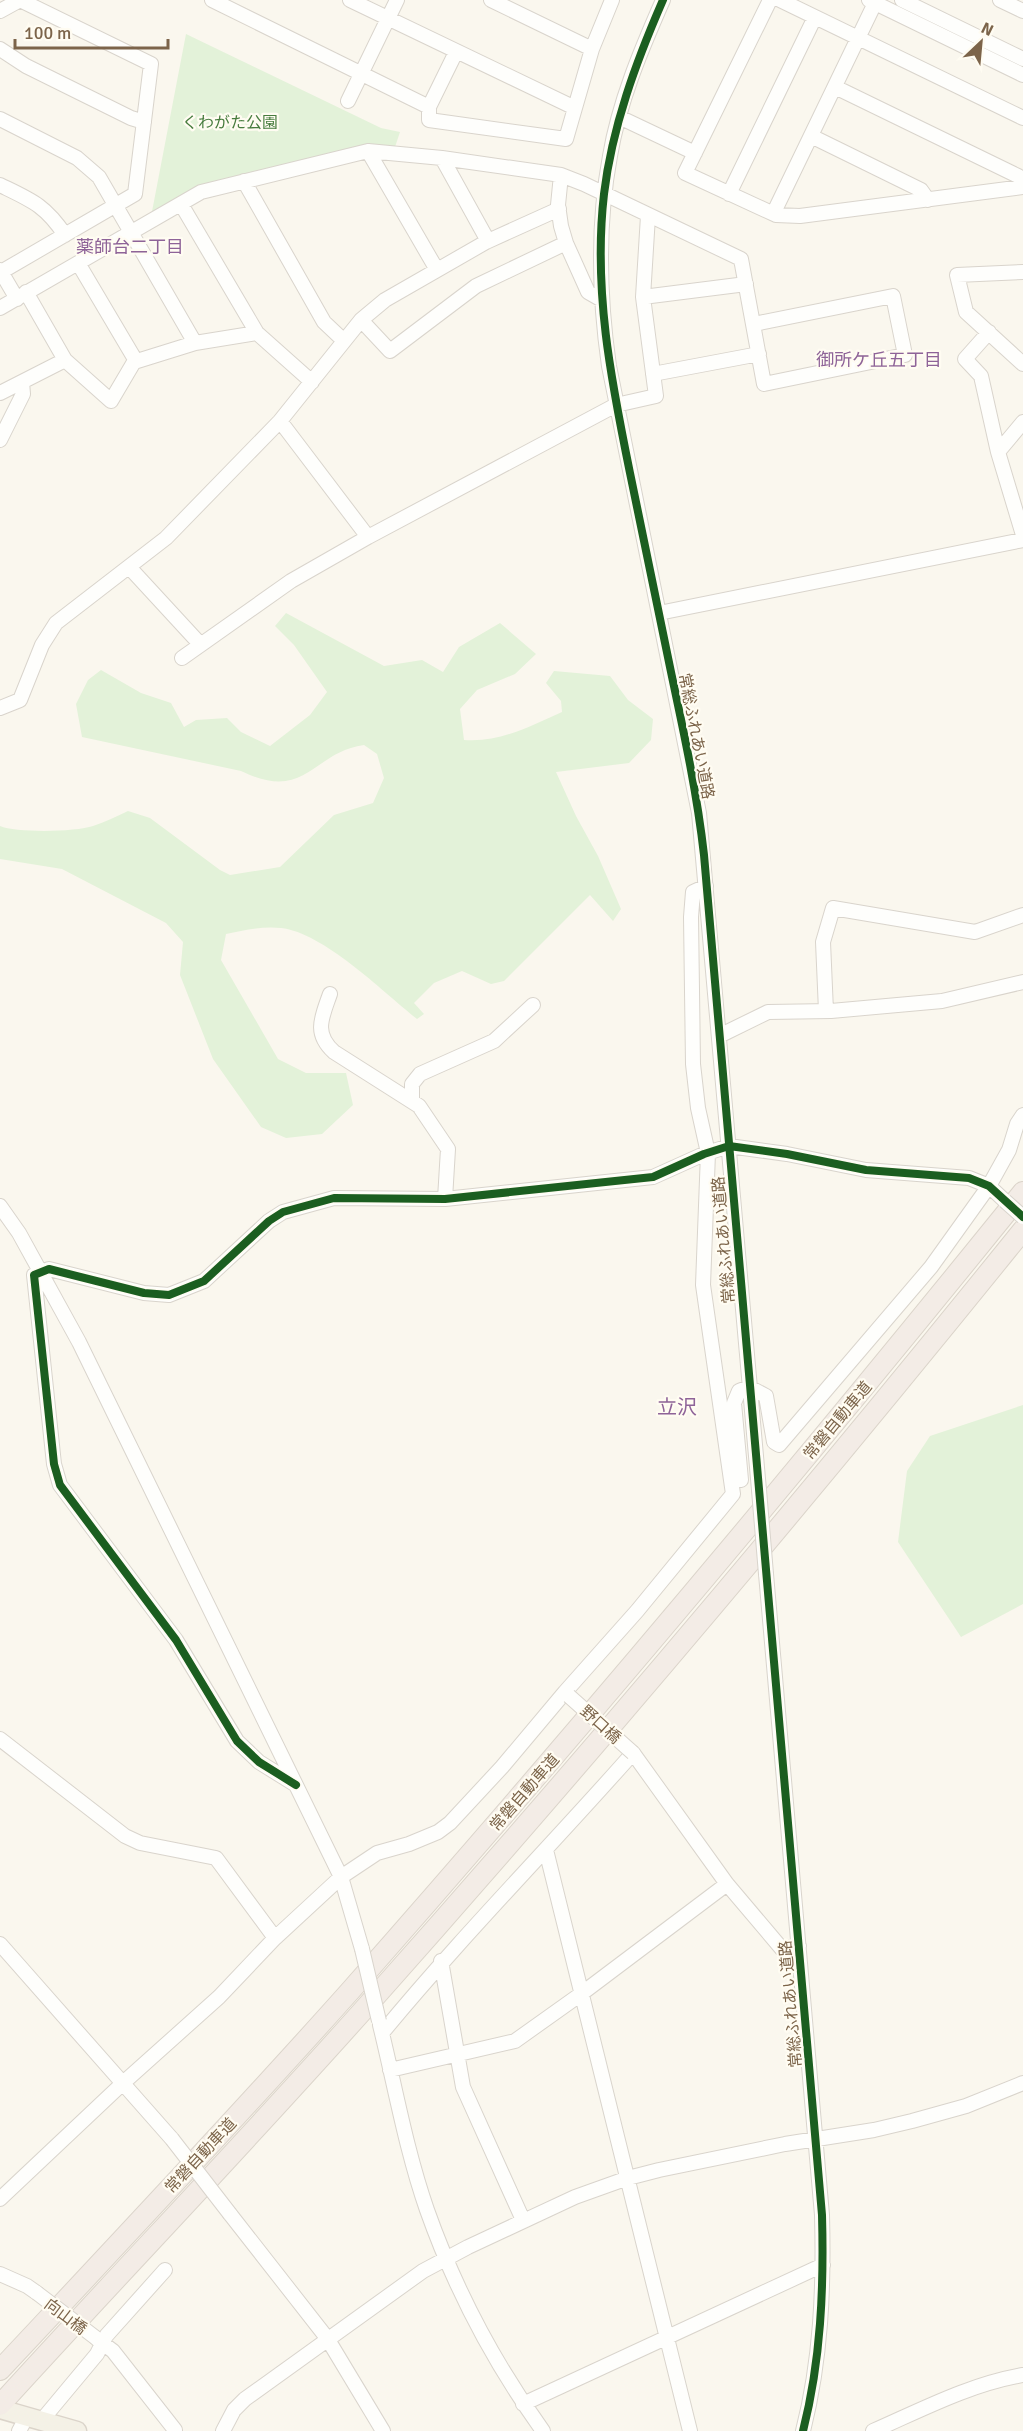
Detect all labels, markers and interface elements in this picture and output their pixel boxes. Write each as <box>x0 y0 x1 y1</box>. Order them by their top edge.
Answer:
scale bar <box>15 12 168 50</box>
north arrow <box>951 12 1011 72</box>
text: N <box>978 18 997 41</box>
text: 100 m <box>24 22 71 44</box>
park label: くわがた公園 <box>182 113 278 133</box>
district label: 薬師台二丁目 <box>76 236 184 258</box>
district label: 御所ケ丘五丁目 <box>816 349 942 371</box>
street label: 常総ふれあい道路 <box>674 671 718 801</box>
street label: 常総ふれあい道路 <box>708 1175 740 1305</box>
street label: 常磐自動車道 <box>799 1377 876 1464</box>
district label: 立沢 <box>657 1395 697 1420</box>
street label: 野口橋 <box>576 1701 625 1748</box>
street label: 常磐自動車道 <box>486 1750 564 1835</box>
street label: 常総ふれあい道路 <box>775 1939 807 2069</box>
street label: 常磐自動車道 <box>161 2114 241 2198</box>
street label: 向山橋 <box>40 2294 91 2339</box>

